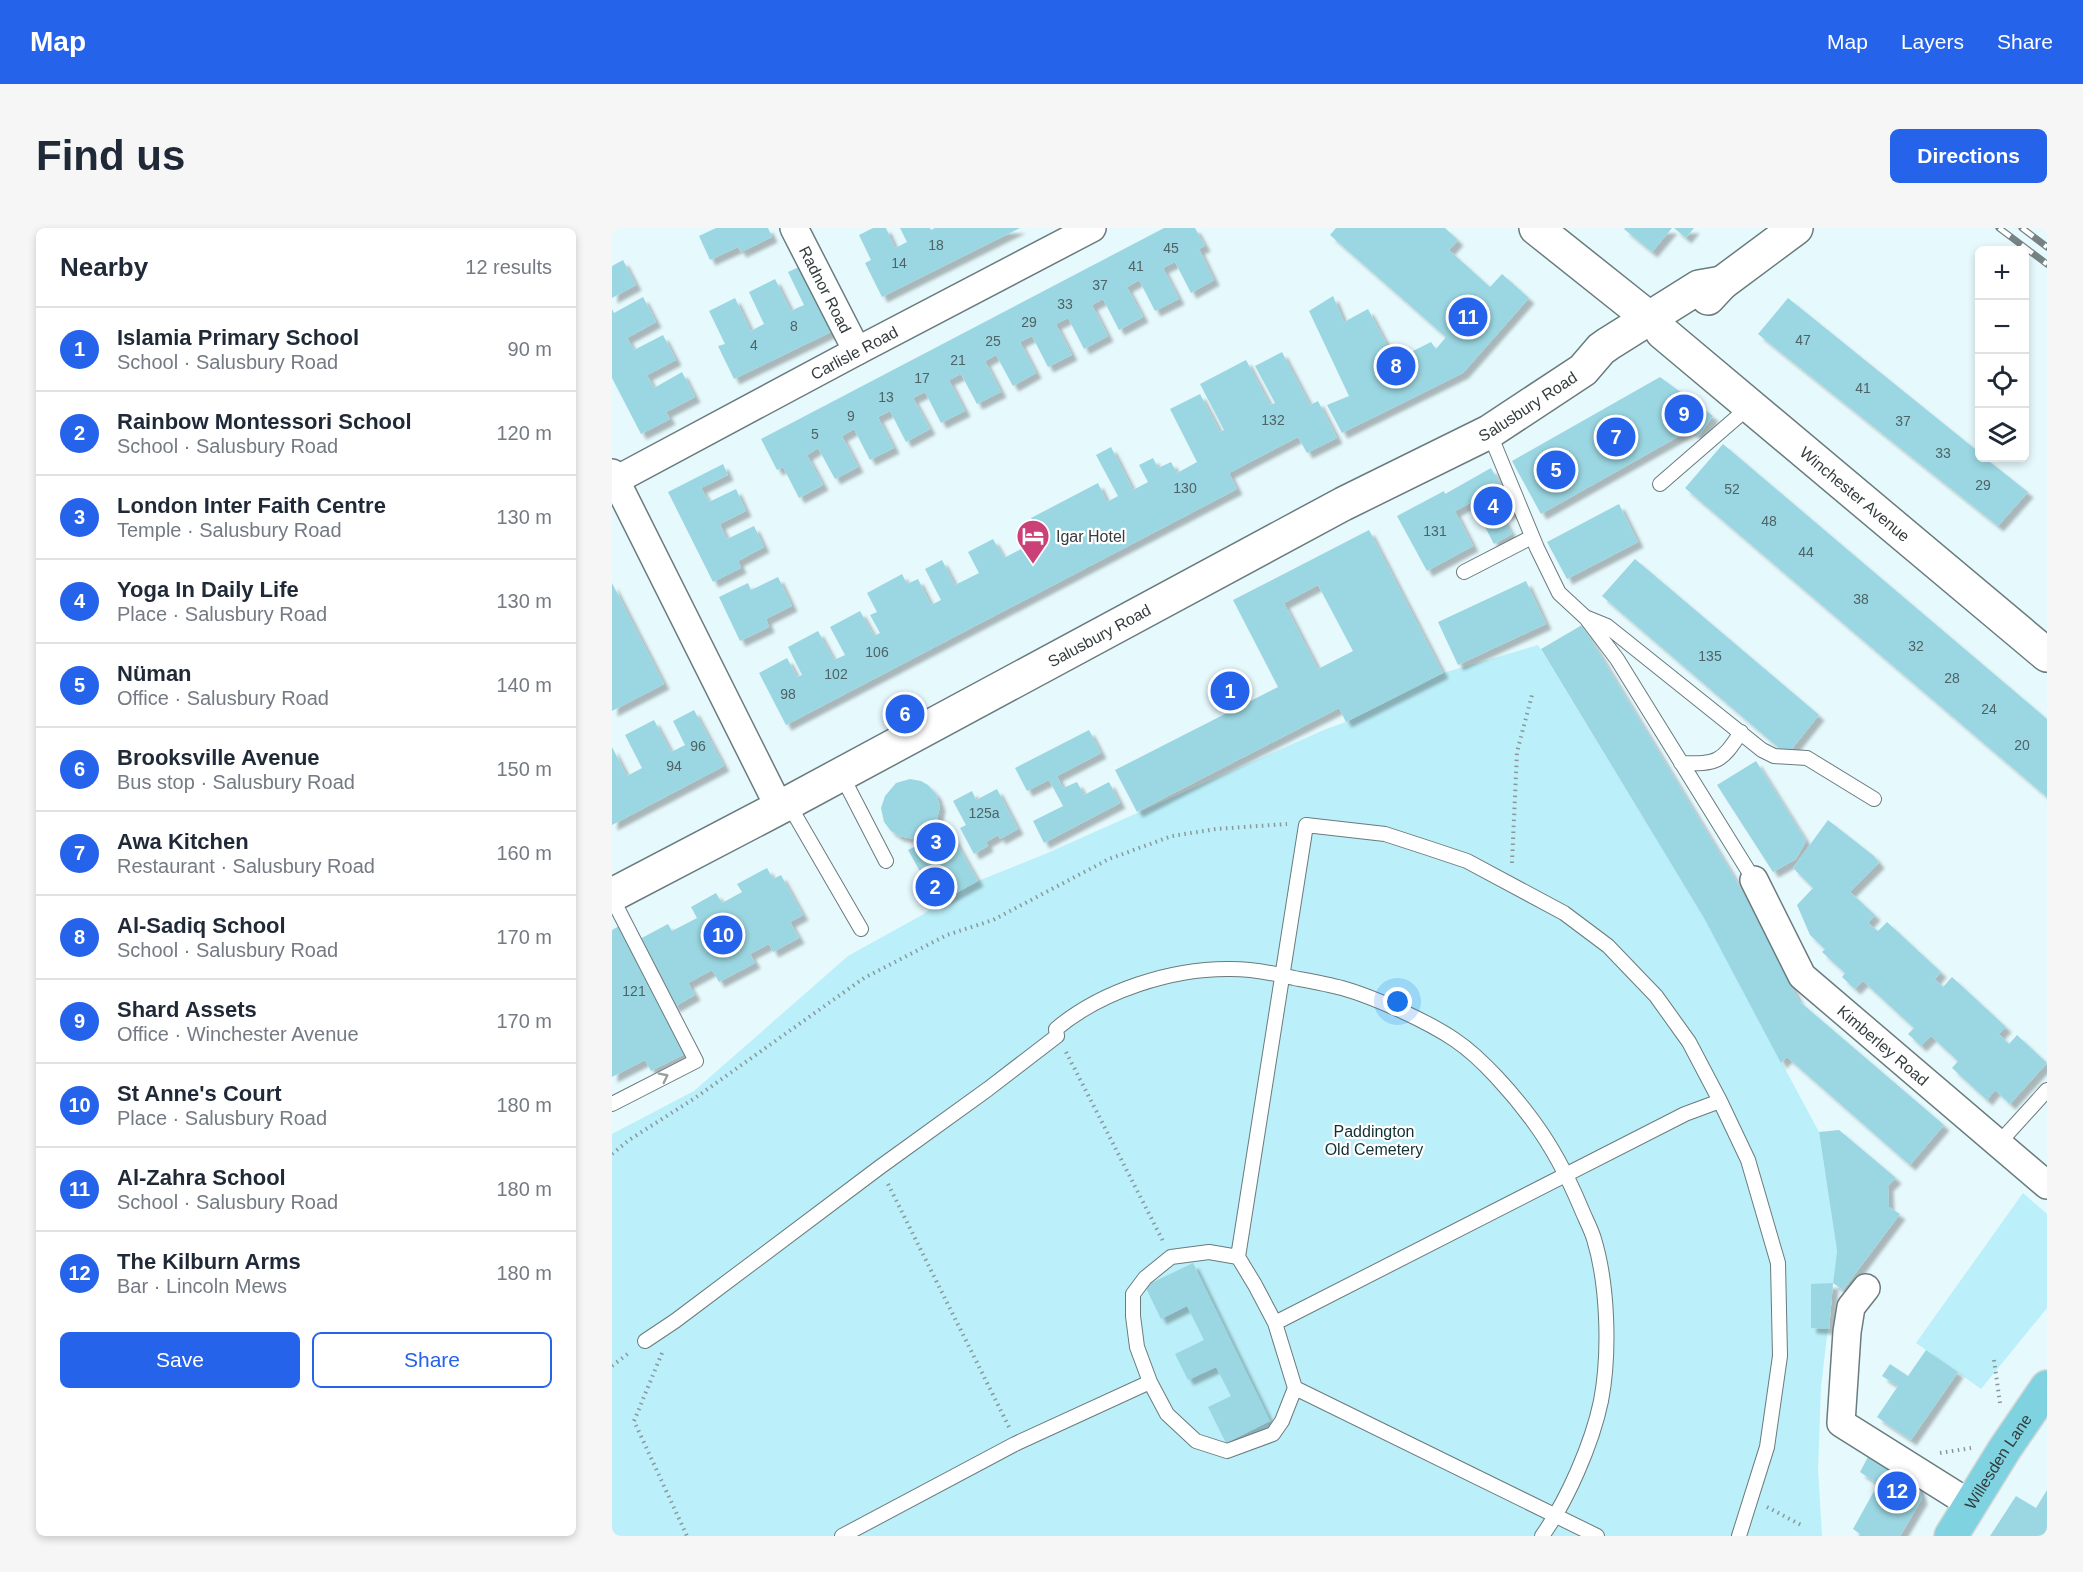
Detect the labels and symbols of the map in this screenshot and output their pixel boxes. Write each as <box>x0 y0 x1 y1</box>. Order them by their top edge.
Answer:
house number: 18 <box>928 237 944 253</box>
house number: 45 <box>1163 240 1179 256</box>
street label: Radnor Road <box>796 243 854 336</box>
house number: 14 <box>891 255 907 271</box>
house number: 41 <box>1128 258 1144 274</box>
house number: 37 <box>1092 277 1108 293</box>
pin: 11 <box>1448 294 1488 340</box>
house number: 33 <box>1057 296 1073 312</box>
house number: 29 <box>1021 314 1037 330</box>
house number: 8 <box>790 318 798 334</box>
street label: Carlisle Road <box>808 323 901 383</box>
house number: 47 <box>1795 332 1811 348</box>
house number: 25 <box>985 333 1001 349</box>
house number: 4 <box>750 337 758 353</box>
pin: 8 <box>1376 344 1416 388</box>
house number: 21 <box>950 352 966 368</box>
street label: Salusbury Road <box>1476 369 1580 445</box>
house number: 17 <box>914 370 930 386</box>
house number: 41 <box>1855 380 1871 396</box>
house number: 13 <box>878 389 894 405</box>
pin: 9 <box>1664 392 1704 436</box>
house number: 9 <box>847 408 855 424</box>
house number: 132 <box>1261 412 1285 428</box>
house number: 37 <box>1895 413 1911 429</box>
pin: 7 <box>1596 414 1636 460</box>
house number: 5 <box>811 426 819 442</box>
street label: Winchester Avenue <box>1797 444 1913 545</box>
house number: 33 <box>1935 445 1951 461</box>
pin: 5 <box>1536 448 1576 492</box>
house number: 29 <box>1975 477 1991 493</box>
house number: 130 <box>1173 480 1197 496</box>
house number: 52 <box>1724 481 1740 497</box>
pin: 4 <box>1474 484 1512 528</box>
house number: 48 <box>1761 513 1777 529</box>
hotel icon: Igar Hotel <box>1015 518 1051 565</box>
house number: 131 <box>1423 523 1447 539</box>
place label: Igar Hotel <box>1056 528 1125 545</box>
house number: 44 <box>1798 544 1814 560</box>
house number: 38 <box>1853 591 1869 607</box>
street label: Salusbury Road <box>1045 601 1154 670</box>
house number: 32 <box>1908 638 1924 654</box>
house number: 106 <box>865 644 889 660</box>
house number: 135 <box>1698 648 1722 664</box>
house number: 102 <box>824 666 848 682</box>
pin: 1 <box>1210 668 1250 714</box>
house number: 28 <box>1944 670 1960 686</box>
house number: 98 <box>780 686 796 702</box>
pin: 6 <box>886 692 924 736</box>
house number: 24 <box>1981 701 1997 717</box>
house number: 20 <box>2014 737 2030 753</box>
house number: 96 <box>690 738 706 754</box>
house number: 94 <box>666 758 682 774</box>
house number: 125a <box>968 805 1000 821</box>
pin: 3 <box>916 820 956 864</box>
pin: 2 <box>916 864 954 910</box>
pin: 10 <box>704 912 742 958</box>
house number: 121 <box>622 983 646 999</box>
your location <box>1383 987 1412 1016</box>
street label: Kimberley Road <box>1834 1002 1932 1089</box>
one-way arrow <box>658 1073 668 1084</box>
park label: Paddington Old Cemetery <box>1325 1123 1423 1158</box>
street label: Willesden Lane <box>1962 1411 2035 1512</box>
pin: 12 <box>1878 1468 1916 1514</box>

